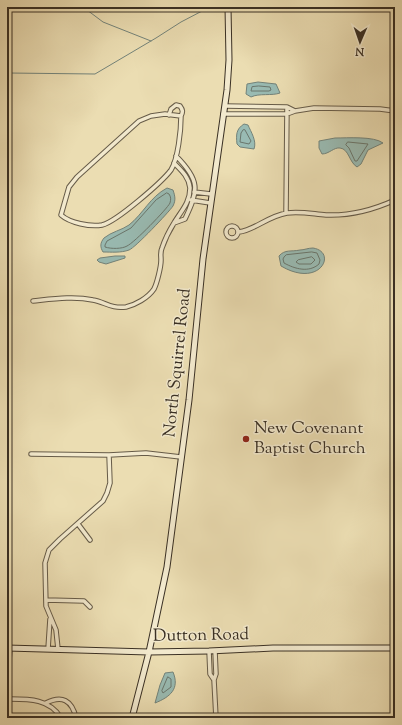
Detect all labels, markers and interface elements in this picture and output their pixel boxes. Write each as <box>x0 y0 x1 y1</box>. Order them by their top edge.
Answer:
north arrow <box>340 22 380 62</box>
text: N <box>355 43 365 59</box>
street label: North Squirrel Road <box>158 287 198 439</box>
place label: New Covenant Baptist Church <box>254 417 366 461</box>
marker: New Covenant Baptist Church <box>241 434 251 444</box>
street label: Dutton Road <box>153 623 250 649</box>

